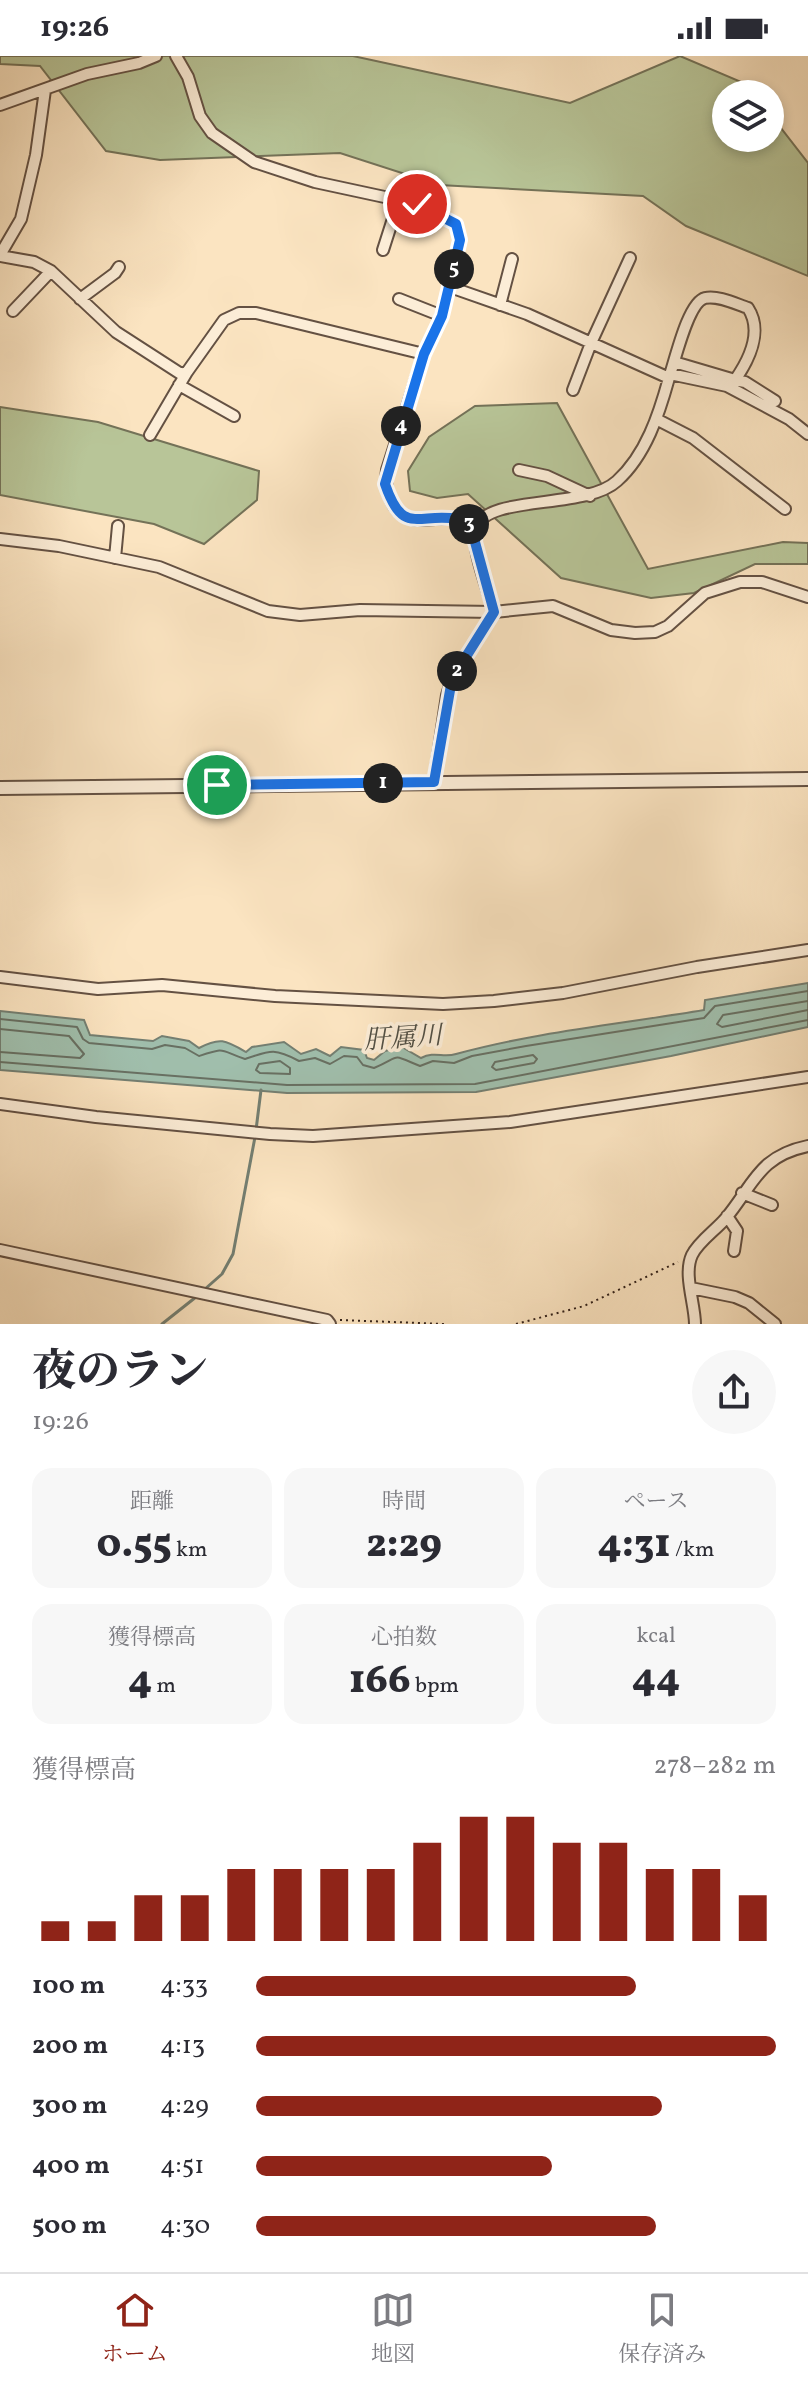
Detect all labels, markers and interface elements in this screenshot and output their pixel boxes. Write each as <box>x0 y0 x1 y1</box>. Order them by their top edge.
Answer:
text: 19:26 <box>40 7 109 49</box>
map controls <box>712 80 784 152</box>
button: layers <box>712 80 784 152</box>
pin <box>383 170 451 238</box>
icon: check <box>395 182 439 226</box>
pin: 5 <box>434 249 474 289</box>
text: 5 <box>449 253 459 284</box>
pin: 4 <box>381 406 421 446</box>
text: 4 <box>394 410 408 441</box>
pin: 3 <box>449 504 489 544</box>
text: 3 <box>463 508 475 539</box>
pin: 2 <box>437 651 477 691</box>
text: 2 <box>451 655 463 686</box>
pin <box>183 751 251 819</box>
icon: arrive <box>195 763 239 807</box>
pin: 1 <box>363 763 403 803</box>
text: 1 <box>379 767 387 798</box>
water label: 肝属川 <box>363 1018 446 1060</box>
text: 夜のラン <box>32 1343 208 1404</box>
button: share <box>692 1350 776 1434</box>
text: 19:26 <box>32 1404 89 1440</box>
text: 距離 <box>130 1487 174 1518</box>
text: 時間 <box>382 1487 426 1518</box>
text: ペース <box>624 1487 688 1518</box>
text: 0.55 <box>96 1518 172 1574</box>
text: 2:29 <box>366 1518 442 1574</box>
text: 4:31 <box>598 1518 671 1574</box>
text: km <box>172 1535 208 1566</box>
text: /km <box>671 1535 714 1566</box>
text: kcal <box>636 1621 676 1652</box>
text: 獲得標高 <box>108 1623 196 1654</box>
text: 心拍数 <box>371 1623 437 1654</box>
text: 44 <box>632 1652 680 1708</box>
text: 4 <box>128 1654 152 1710</box>
text: 166 <box>349 1654 411 1710</box>
text: m <box>152 1671 176 1702</box>
text: bpm <box>411 1671 459 1702</box>
text: 278–282 m <box>654 1748 776 1784</box>
text: 獲得標高 <box>32 1753 136 1789</box>
text: 100 m <box>32 1968 105 2004</box>
text: 4:33 <box>160 1968 208 2004</box>
text: 200 m <box>32 2028 108 2064</box>
text: 4:13 <box>160 2028 205 2064</box>
text: 300 m <box>32 2088 108 2124</box>
text: 4:29 <box>160 2088 209 2124</box>
text: 400 m <box>32 2148 110 2184</box>
text: 4:51 <box>160 2148 204 2184</box>
text: 500 m <box>32 2208 107 2244</box>
text: 4:30 <box>160 2208 210 2244</box>
tab: ホーム <box>102 2288 168 2371</box>
tab: 地図 <box>371 2288 415 2371</box>
tab: 保存済み <box>618 2288 706 2371</box>

